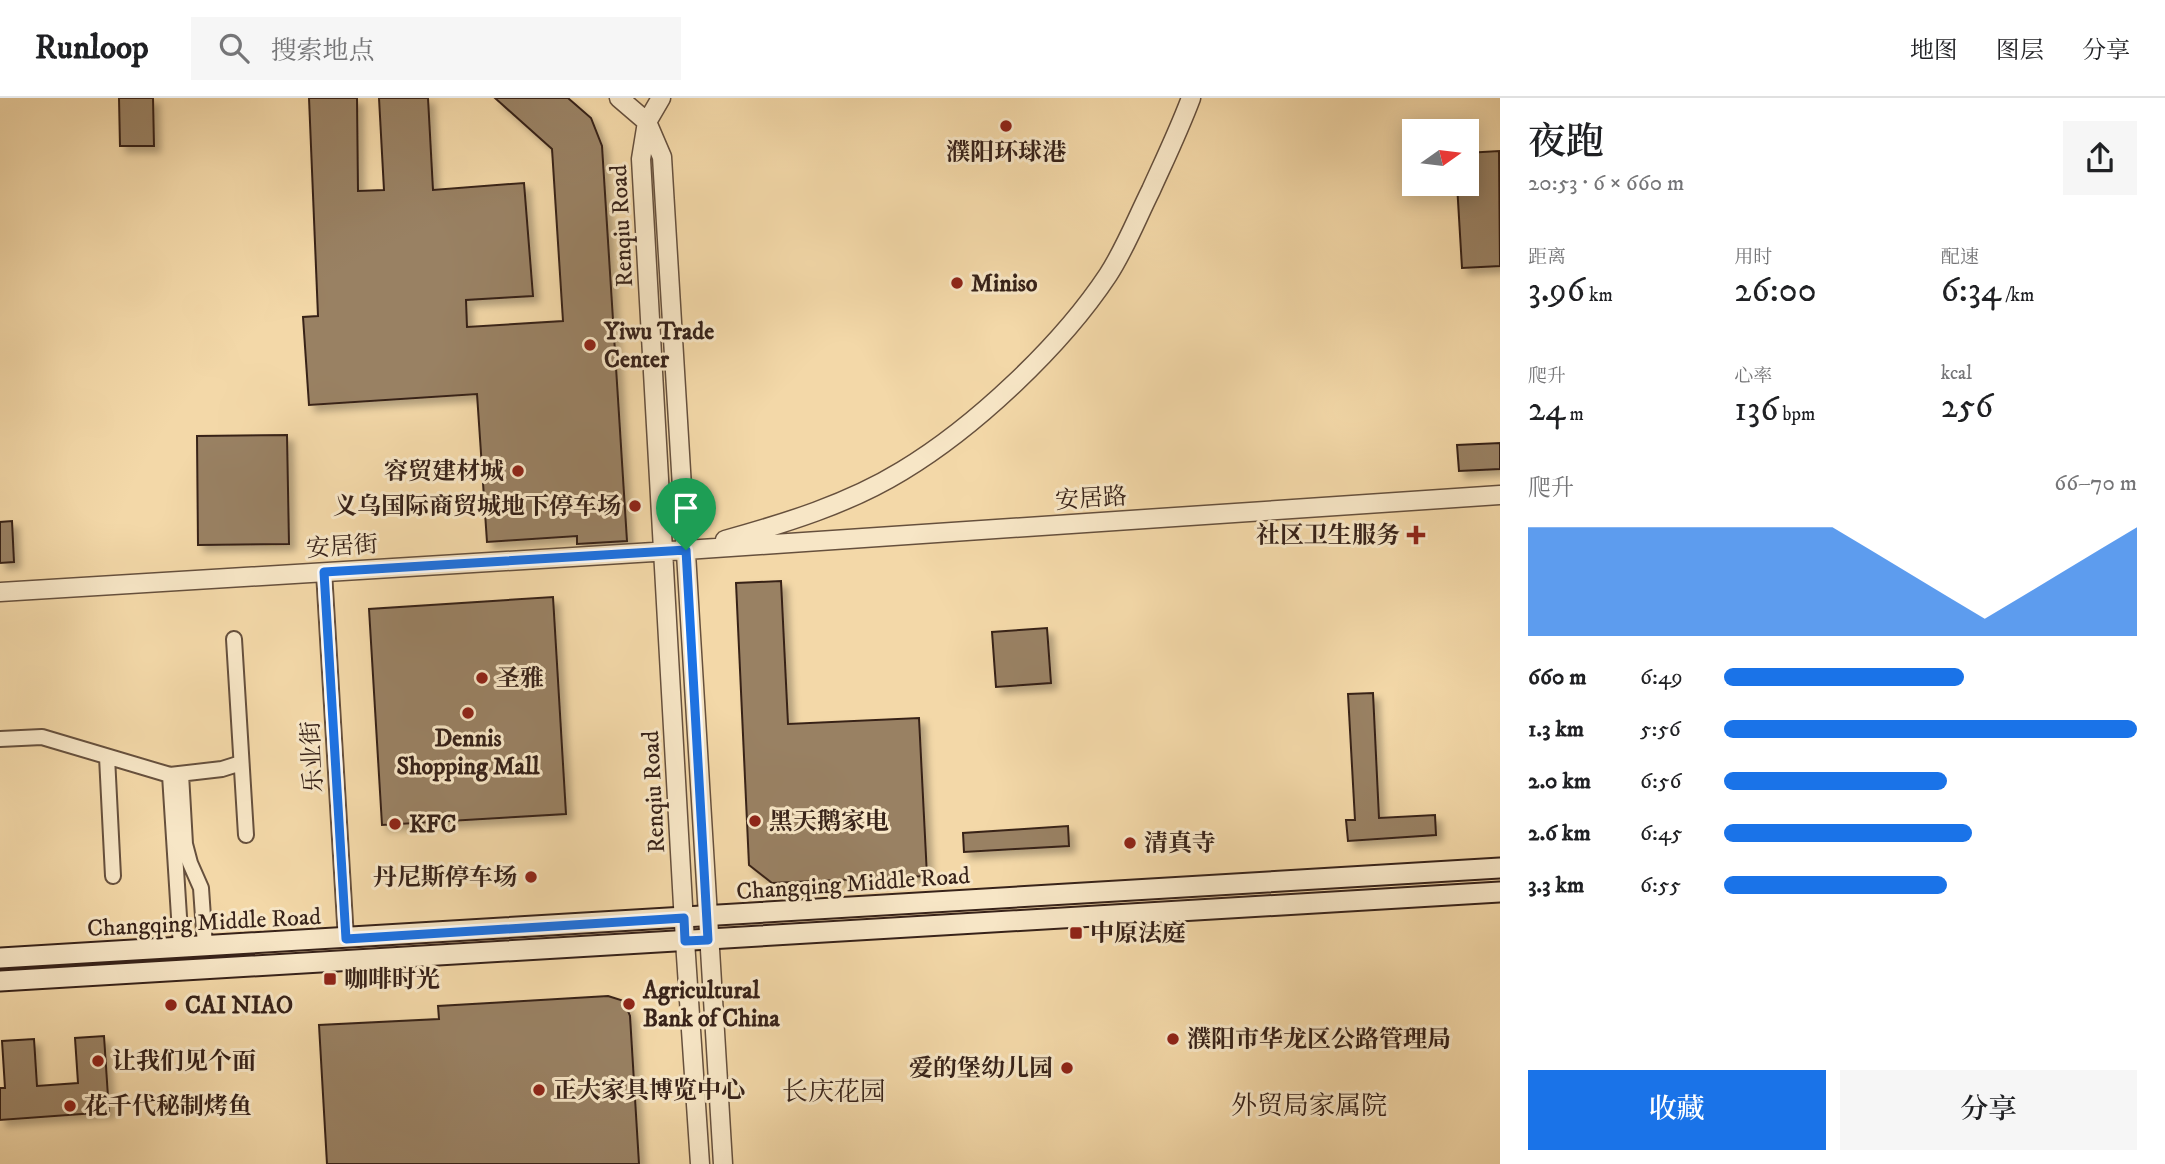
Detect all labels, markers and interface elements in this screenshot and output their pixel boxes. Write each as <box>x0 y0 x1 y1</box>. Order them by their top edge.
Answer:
search box <box>191 17 681 80</box>
text: Runloop <box>35 28 149 69</box>
icon: search <box>215 29 253 67</box>
text: 搜索地点 <box>271 35 375 68</box>
text: 地图 <box>1910 36 1958 66</box>
text: 图层 <box>1996 36 2044 66</box>
text: 分享 <box>2082 36 2130 66</box>
marker: 濮阳环球港 <box>998 118 1014 134</box>
north arrow <box>1402 119 1479 196</box>
map controls <box>1402 119 1479 196</box>
text: 夜跑 <box>1528 119 1604 167</box>
button: share <box>2063 121 2137 195</box>
place label: 濮阳环球港 <box>946 138 1066 168</box>
street label: Renqiu Road <box>604 164 640 288</box>
text: 20:53 · 6 × 660 m <box>1528 169 1684 198</box>
text: 距离 <box>1528 246 1566 269</box>
text: 用时 <box>1734 246 1772 269</box>
text: 配速 <box>1941 246 1979 269</box>
place label: Miniso <box>971 269 1038 299</box>
text: 3.96 <box>1528 269 1585 313</box>
text: 26:00 <box>1734 269 1817 313</box>
text: 6:34 <box>1941 269 2001 313</box>
marker: Miniso <box>949 275 965 291</box>
text: km <box>1585 284 1613 307</box>
text: /km <box>2001 284 2034 307</box>
place label: Yiwu Trade Center <box>603 317 714 375</box>
marker: Yiwu Trade Center <box>582 337 598 353</box>
text: kcal <box>1941 362 1972 385</box>
text: 爬升 <box>1528 365 1566 388</box>
text: 心率 <box>1734 365 1772 388</box>
text: 256 <box>1941 385 1993 429</box>
text: 24 <box>1528 388 1565 432</box>
text: 136 <box>1734 388 1778 432</box>
text: m <box>1565 403 1584 426</box>
text: bpm <box>1778 403 1815 426</box>
place label: 容贸建材城 <box>384 457 504 487</box>
marker: 容贸建材城 <box>510 463 526 479</box>
text: 66–70 m <box>2054 469 2137 498</box>
text: 爬升 <box>1528 474 1574 503</box>
pin <box>656 478 716 550</box>
street label: 安居路 <box>1054 482 1128 516</box>
icon: arrive <box>667 489 705 527</box>
place label: 义乌国际商贸城地下停车场 <box>333 492 621 522</box>
marker: 义乌国际商贸城地下停车场 <box>627 498 643 514</box>
place label: 社区卫生服务 <box>1256 521 1400 551</box>
marker: 社区卫生服务 <box>1406 525 1426 545</box>
street label: 安居街 <box>305 530 379 564</box>
text: 660 m <box>1528 663 1587 692</box>
text: 6:49 <box>1640 663 1683 692</box>
place label: 圣雅 <box>496 664 544 694</box>
marker: 圣雅 <box>474 670 490 686</box>
marker: Dennis Shopping Mall <box>460 705 476 721</box>
text: 1.3 km <box>1528 715 1584 744</box>
text: 5:56 <box>1640 715 1681 744</box>
street label: 乐业街 <box>296 720 330 794</box>
place label: Dennis Shopping Mall <box>397 724 540 782</box>
street label: Renqiu Road <box>636 730 672 854</box>
text: 2.0 km <box>1528 767 1591 796</box>
text: 6:56 <box>1640 767 1681 796</box>
place label: 黑天鹅家电 <box>769 807 889 837</box>
place label: KFC <box>409 810 457 840</box>
marker: 黑天鹅家电 <box>747 813 763 829</box>
marker: KFC <box>387 816 403 832</box>
text: 2.6 km <box>1528 819 1591 848</box>
text: 6:45 <box>1640 819 1683 848</box>
place label: 清真寺 <box>1144 829 1216 859</box>
marker: 清真寺 <box>1122 835 1138 851</box>
street label: Changqing Middle Road <box>735 861 971 907</box>
place label: 丹尼斯停车场 <box>373 863 517 893</box>
marker: 丹尼斯停车场 <box>523 869 539 885</box>
text: 3.3 km <box>1528 871 1584 900</box>
text: 6:55 <box>1640 871 1681 900</box>
street label: Changqing Middle Road <box>86 902 322 944</box>
place label: 中原法庭 <box>1090 919 1186 949</box>
marker: 中原法庭 <box>1068 925 1084 941</box>
place label: 咖啡时光 <box>344 965 440 995</box>
marker: 咖啡时光 <box>322 971 338 987</box>
place label: Agricultural Bank of China <box>642 976 781 1034</box>
place label: CAI NIAO <box>185 991 293 1021</box>
marker: Agricultural Bank of China <box>621 996 637 1012</box>
marker: CAI NIAO <box>163 997 179 1013</box>
place label: 濮阳市华龙区公路管理局 <box>1187 1025 1451 1055</box>
marker: 濮阳市华龙区公路管理局 <box>1165 1031 1181 1047</box>
place label: 让我们见个面 <box>112 1047 256 1077</box>
marker: 让我们见个面 <box>90 1053 106 1069</box>
place label: 爱的堡幼儿园 <box>909 1054 1053 1084</box>
marker: 爱的堡幼儿园 <box>1059 1060 1075 1076</box>
button: 收藏 <box>1528 1070 1826 1150</box>
button: 分享 <box>1840 1070 2137 1150</box>
place label: 正大家具博览中心 <box>553 1076 745 1106</box>
district label: 长庆花园 <box>782 1076 886 1109</box>
marker: 正大家具博览中心 <box>531 1082 547 1098</box>
district label: 外贸局家属院 <box>1231 1090 1387 1123</box>
place label: 花千代秘制烤鱼 <box>84 1092 252 1122</box>
marker: 花千代秘制烤鱼 <box>62 1098 78 1114</box>

